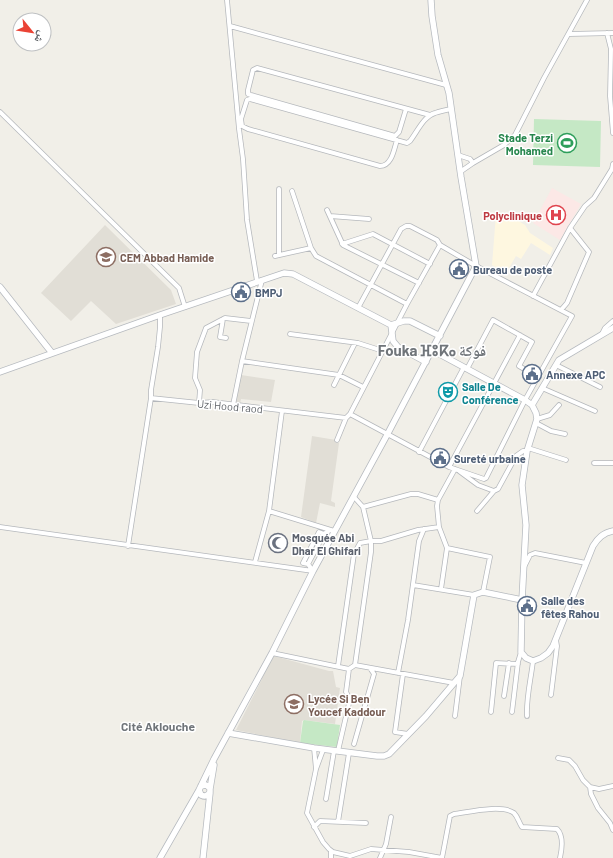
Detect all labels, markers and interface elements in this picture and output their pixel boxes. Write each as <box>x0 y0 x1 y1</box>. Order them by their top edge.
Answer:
north arrow <box>12 12 52 52</box>
text: ش <box>31 28 50 46</box>
place label: Stade Terzi Mohamed <box>498 131 553 157</box>
sports icon: Stade Terzi Mohamed <box>556 132 578 154</box>
hospital icon: Polyclinique <box>545 204 567 226</box>
place label: Polyclinique <box>483 209 542 222</box>
school or university icon: CEM Abbad Hamide <box>95 246 117 268</box>
place label: CEM Abbad Hamide <box>120 251 214 264</box>
public building icon: Bureau de poste <box>448 258 470 280</box>
place label: Bureau de poste <box>473 263 552 276</box>
public building icon: BMPJ <box>230 281 252 303</box>
place label: BMPJ <box>255 286 282 299</box>
district label: Fouka ⴼⵓⴽⴰ فوكة <box>378 341 486 359</box>
public building icon: Annexe APC <box>521 363 543 385</box>
place label: Annexe APC <box>546 368 606 381</box>
place label: Salle De Conférence <box>462 380 519 406</box>
theatre icon: Salle De Conférence <box>437 381 459 403</box>
street label: Uzi Hood raod <box>197 397 263 415</box>
public building icon: Sureté urbaine <box>429 447 451 469</box>
place label: Sureté urbaine <box>454 452 526 465</box>
place label: Mosquée Abi Dhar El Ghifari <box>292 531 361 557</box>
mosque icon: Mosquée Abi Dhar El Ghifari <box>267 532 289 554</box>
place label: Salle des fêtes Rahou <box>541 594 599 620</box>
public building icon: Salle des fêtes Rahou <box>516 595 538 617</box>
place label: Lycée Si Ben Youcef Kaddour <box>308 692 386 718</box>
school or university icon: Lycée Si Ben Youcef Kaddour <box>283 693 305 715</box>
district label: Cité Aklouche <box>121 719 195 733</box>

